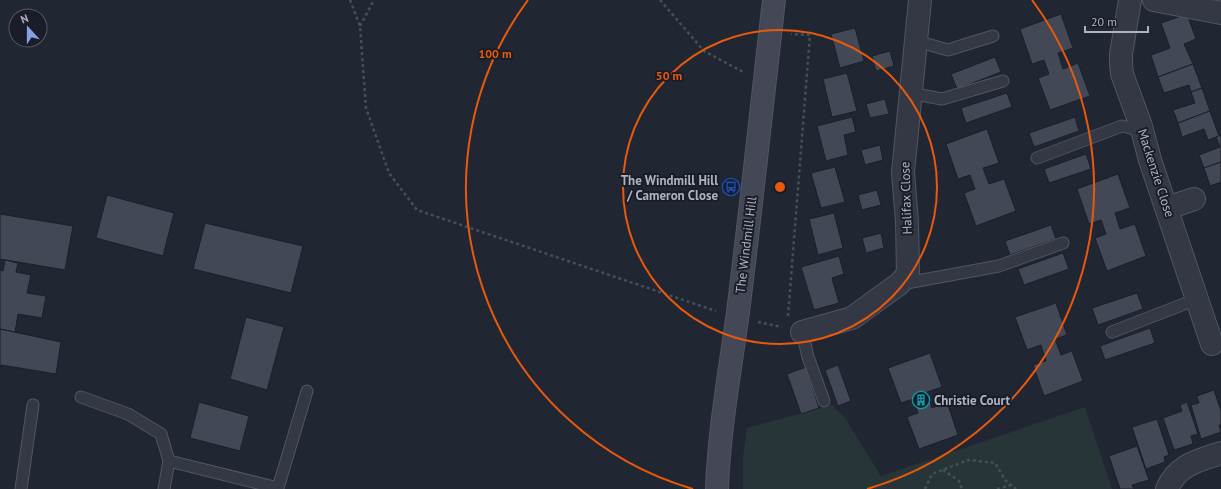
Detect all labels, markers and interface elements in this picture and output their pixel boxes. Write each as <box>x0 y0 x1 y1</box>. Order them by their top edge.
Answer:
north arrow <box>8 8 48 48</box>
scale bar <box>1085 8 1148 34</box>
text: N <box>19 11 30 26</box>
text: 20 m <box>1091 14 1117 29</box>
text: 100 m <box>478 46 512 61</box>
text: 50 m <box>656 68 682 83</box>
street label: Mackenzie Close <box>1134 127 1178 219</box>
street label: Halifax Close <box>896 161 916 235</box>
place label: The Windmill Hill / Cameron Close <box>621 172 718 204</box>
bus stop icon: The Windmill Hill / Cameron Close <box>721 177 741 197</box>
centre of rings <box>773 180 787 194</box>
street label: The Windmill Hill <box>732 195 760 294</box>
building icon: Christie Court <box>911 390 931 410</box>
place label: Christie Court <box>934 392 1010 409</box>

